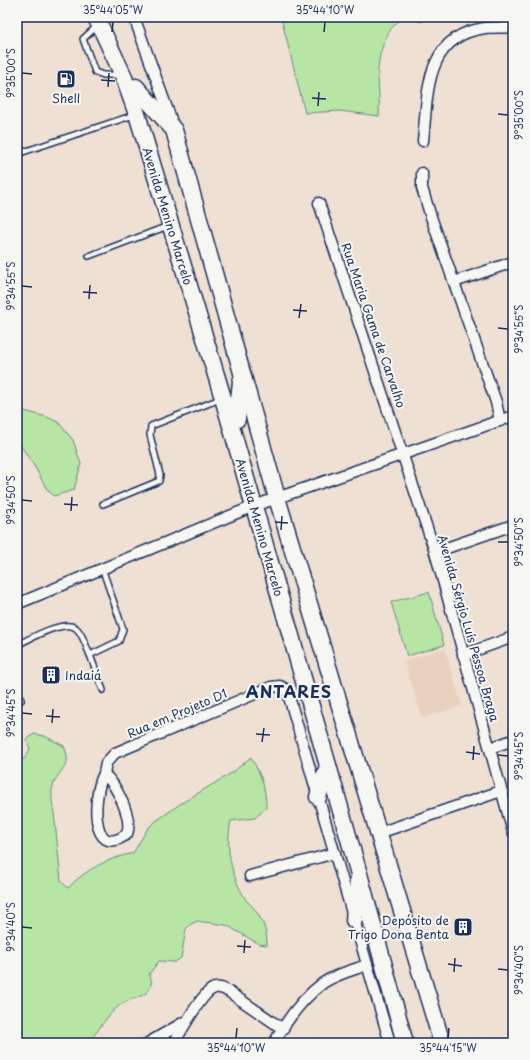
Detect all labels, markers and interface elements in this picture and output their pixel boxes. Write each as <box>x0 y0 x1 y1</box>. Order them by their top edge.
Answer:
text: 35°44'05"W <box>83 2 144 17</box>
text: 35°44'10"W <box>296 2 355 17</box>
text: 9°35'00"S <box>3 48 18 98</box>
fuel station icon: Shell <box>55 68 77 90</box>
place label: Shell <box>52 89 80 107</box>
text: 9°35'00"S <box>511 90 526 140</box>
street label: Avenida Menino Marcelo <box>138 145 198 287</box>
street label: Rua Maria Gama de Carvalho <box>337 240 411 410</box>
text: 9°34'55"S <box>3 262 18 310</box>
text: 9°34'55"S <box>511 305 526 353</box>
street label: Avenida Menino Marcelo <box>232 456 288 599</box>
text: 9°34'50"S <box>3 475 18 525</box>
text: 9°34'50"S <box>511 517 526 567</box>
street label: Avenida Sérgio Luís Pessoa Braga <box>434 532 504 724</box>
building icon: Indaiá <box>40 664 62 686</box>
place label: Indaiá <box>65 666 102 684</box>
district label: ANTARES <box>246 679 332 703</box>
street label: Rua em Projeto D1 <box>124 684 230 742</box>
text: 9°34'45"S <box>3 689 18 737</box>
text: 9°34'45"S <box>511 732 526 780</box>
text: 9°34'40"S <box>3 902 18 952</box>
place label: Depósito de Trigo Dona Benta <box>348 911 450 943</box>
building icon: Depósito de Trigo Dona Benta <box>452 916 474 938</box>
text: 9°34'40"S <box>511 945 526 995</box>
text: 35°44'10"W <box>207 1040 266 1055</box>
text: 35°44'15"W <box>419 1040 478 1055</box>

